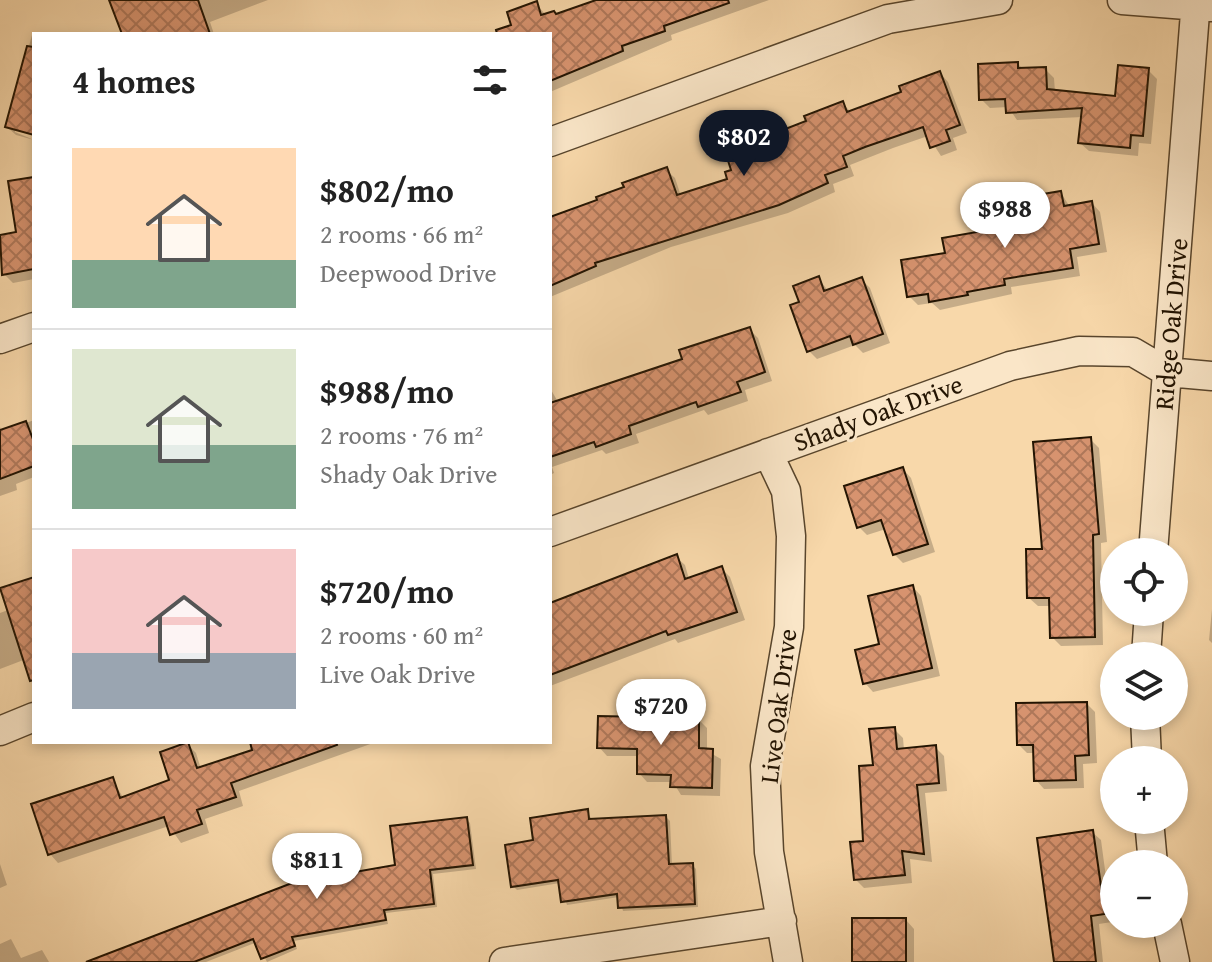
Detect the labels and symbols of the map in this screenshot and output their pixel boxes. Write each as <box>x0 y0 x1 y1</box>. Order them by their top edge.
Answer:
pin: $802 <box>697 110 791 178</box>
pin: $988 <box>958 182 1052 250</box>
street label: Ridge Oak Drive <box>1144 236 1197 412</box>
street label: Shady Oak Drive <box>788 364 968 461</box>
street label: Live Oak Drive <box>749 626 806 786</box>
pin: $720 <box>614 679 708 747</box>
pin: $811 <box>270 833 364 901</box>

